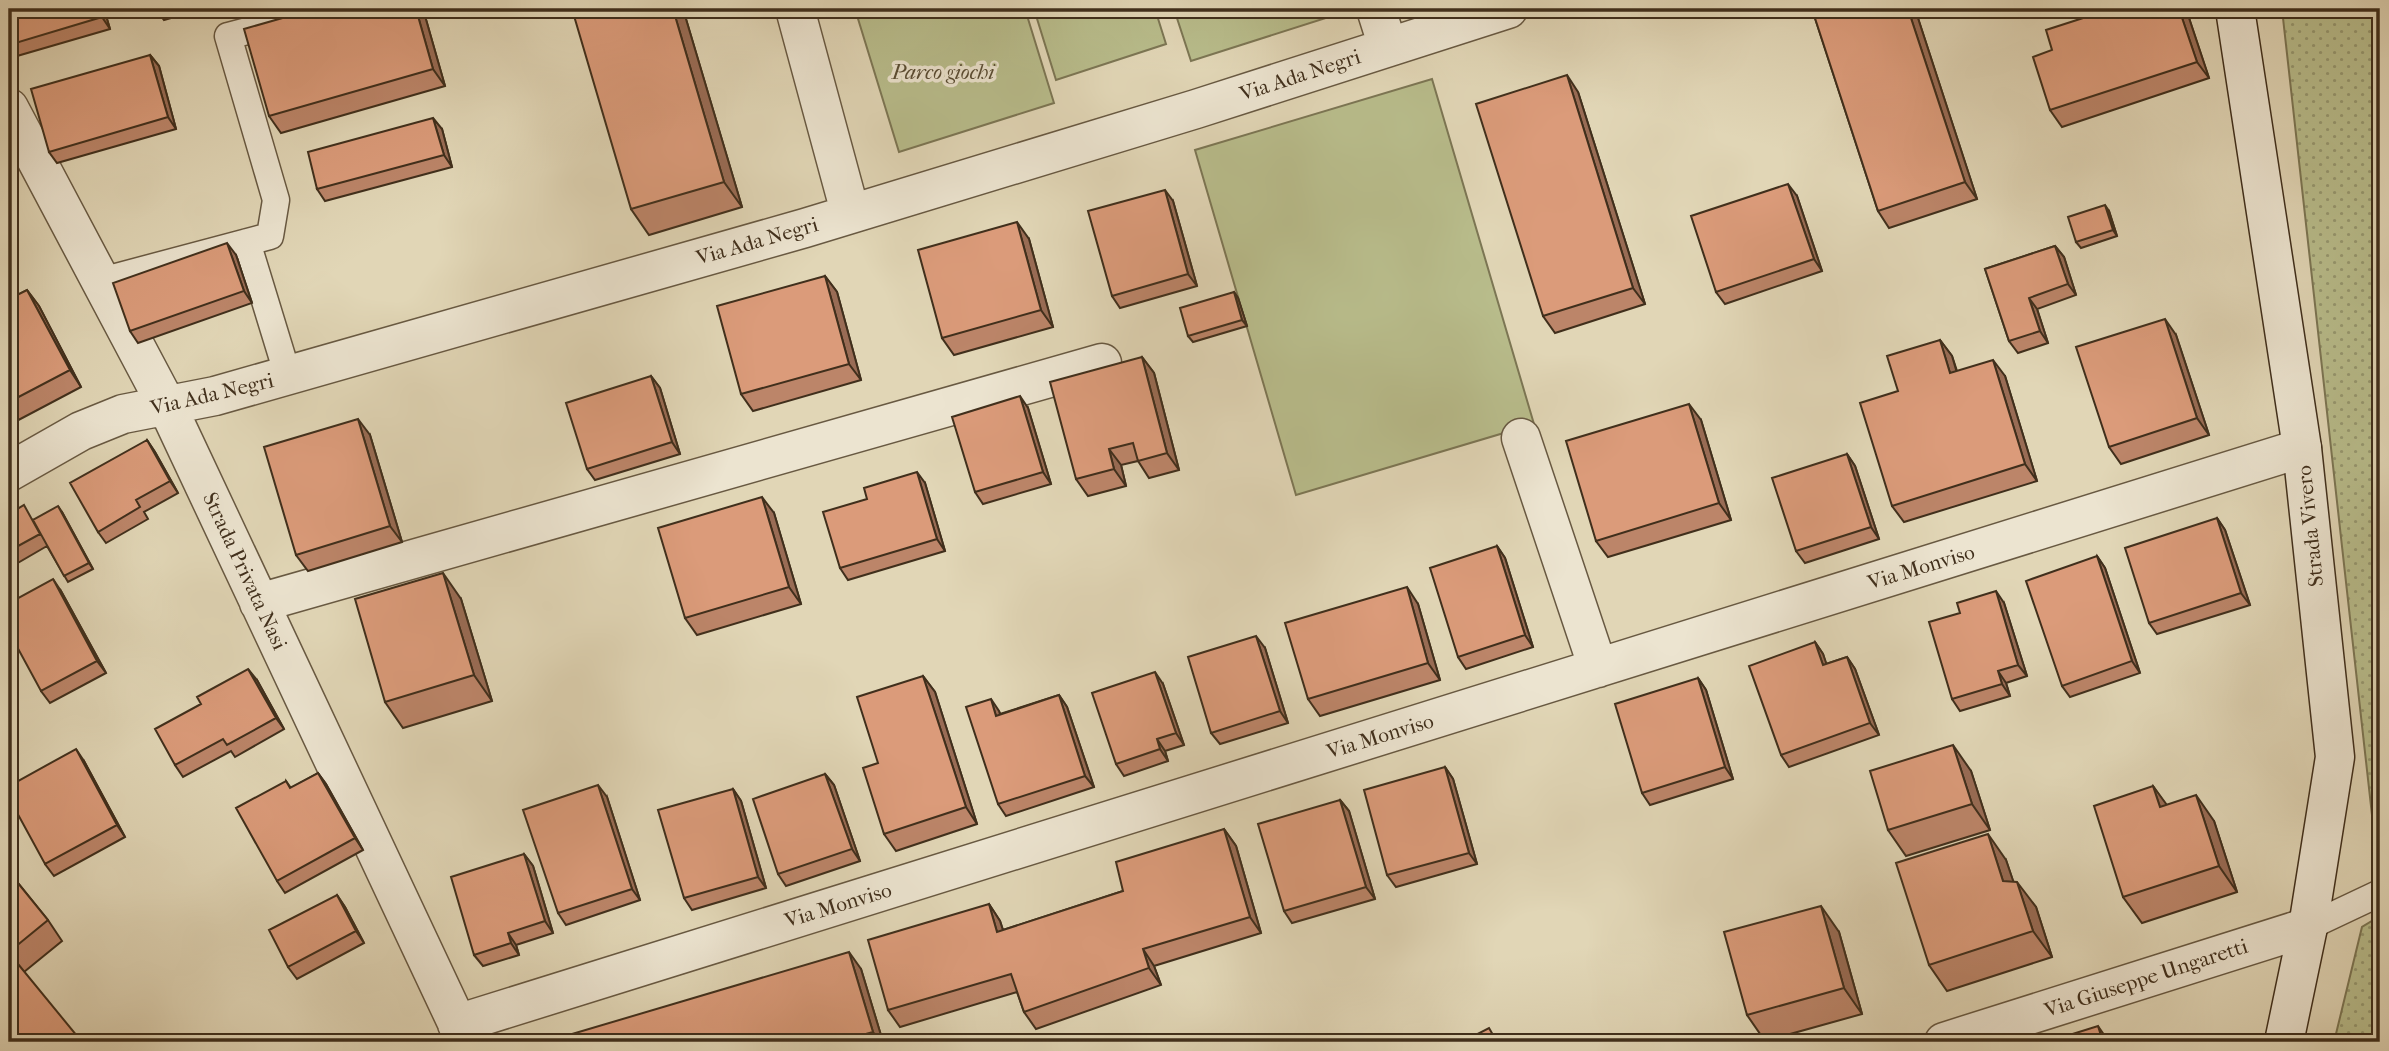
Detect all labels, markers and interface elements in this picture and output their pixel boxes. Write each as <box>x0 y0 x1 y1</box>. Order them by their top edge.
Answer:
street label: Via Ada Negri <box>1236 44 1363 106</box>
park label: Parco giochi <box>891 60 996 84</box>
street label: Via Ada Negri <box>692 212 821 270</box>
street label: Via Ada Negri <box>147 368 276 420</box>
street label: Strada Vivero <box>2292 464 2328 588</box>
street label: Strada Privata Nasi <box>198 488 292 654</box>
street label: Via Monviso <box>1864 539 1977 595</box>
street label: Via Monviso <box>1323 708 1436 764</box>
street label: Via Monviso <box>781 877 894 933</box>
street label: Via Giuseppe Ungaretti <box>2040 934 2251 1023</box>

